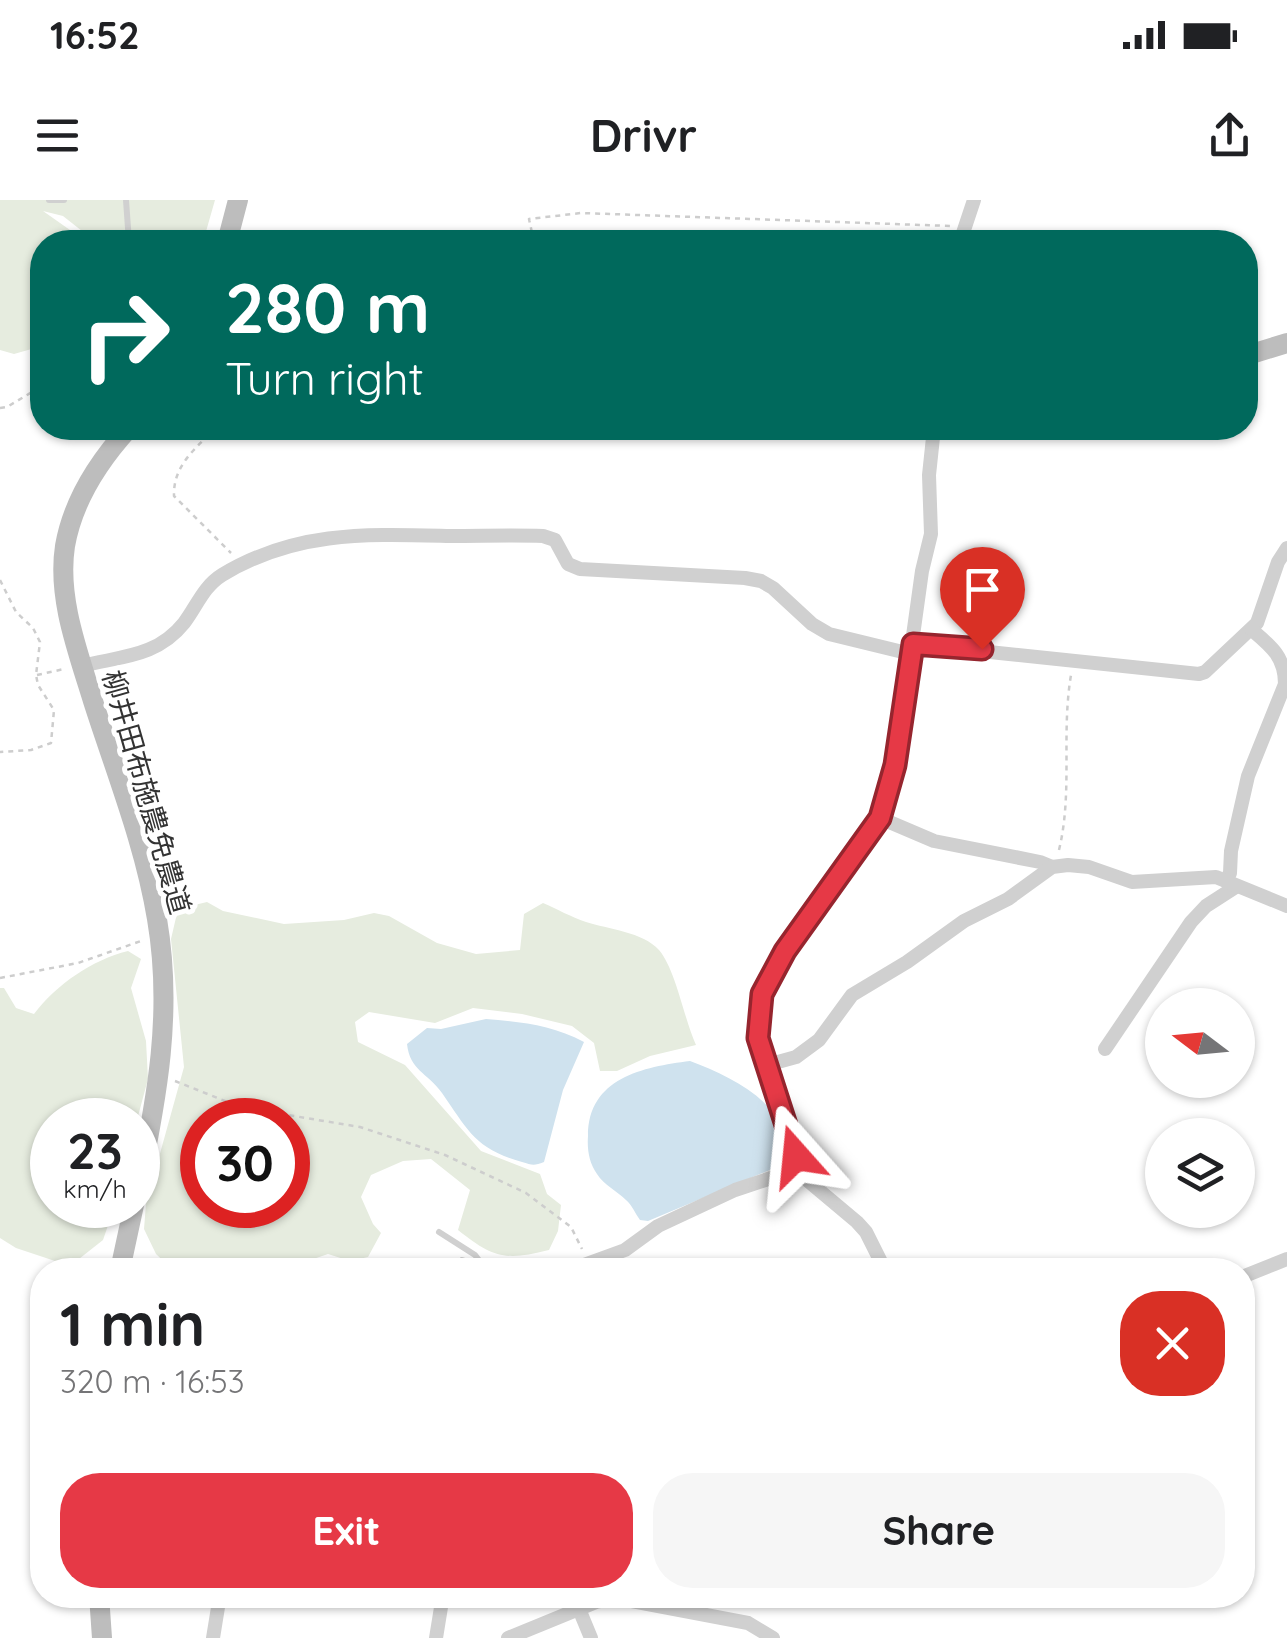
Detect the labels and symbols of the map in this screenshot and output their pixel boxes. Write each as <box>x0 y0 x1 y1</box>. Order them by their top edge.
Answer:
pin <box>940 547 1025 650</box>
street label: 柳井田布施農免農道 <box>95 666 199 918</box>
north arrow <box>1145 988 1255 1098</box>
speed limit sign: 30 <box>180 1098 310 1228</box>
position arrow <box>744 1104 848 1208</box>

